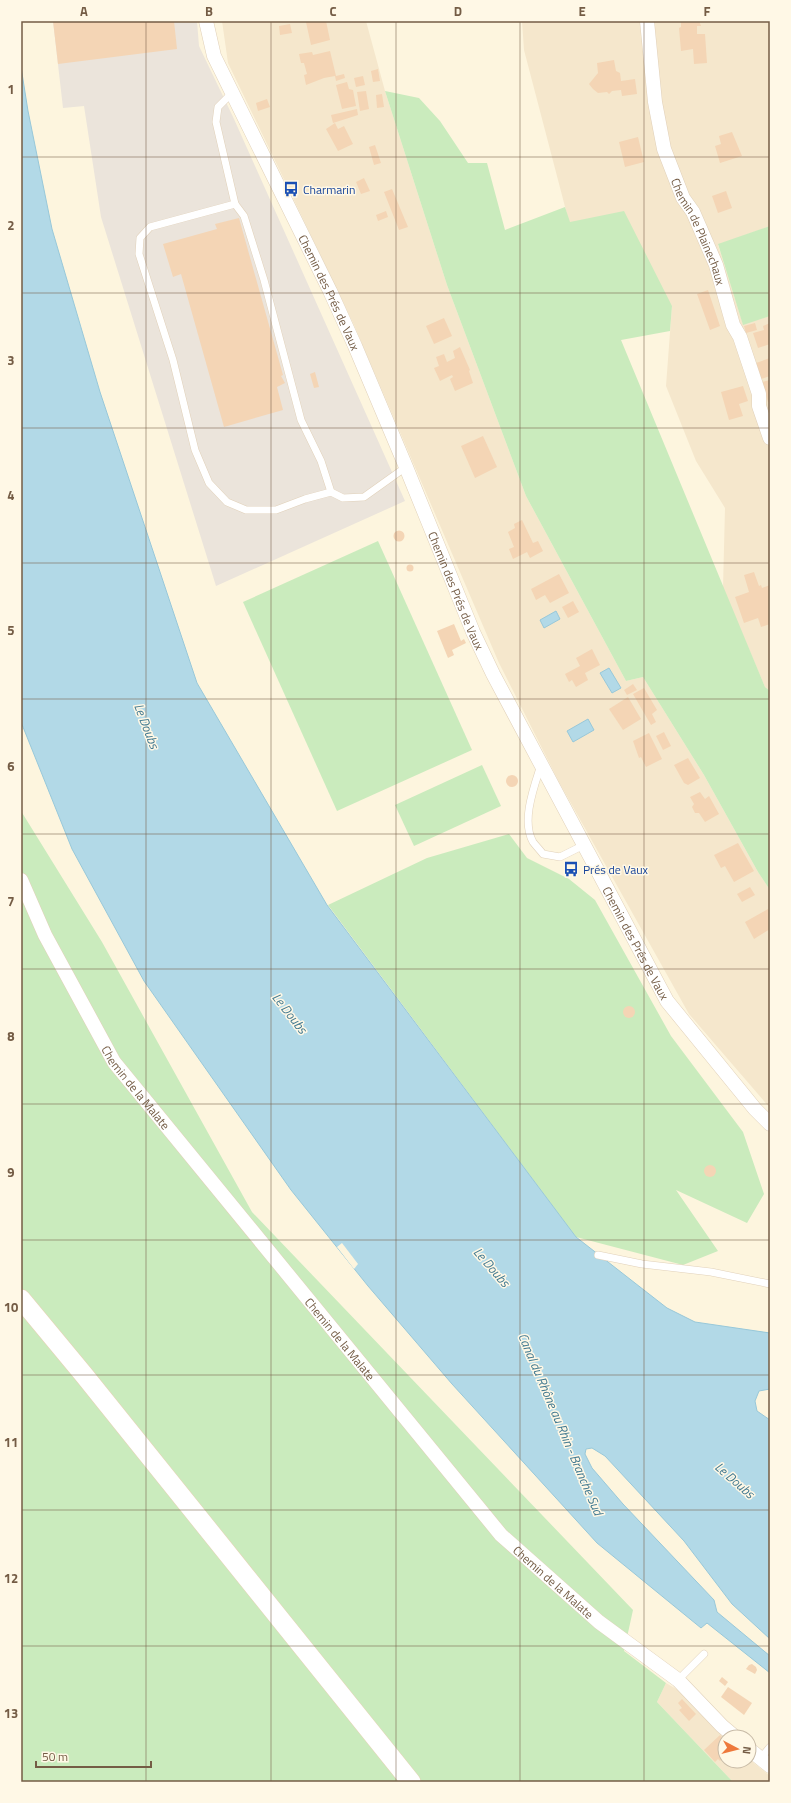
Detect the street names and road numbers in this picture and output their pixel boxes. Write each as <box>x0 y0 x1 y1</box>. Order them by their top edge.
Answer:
street label: Chemin de Plainechaux <box>667 175 731 288</box>
street label: Chemin des Prés de Vaux <box>294 231 365 354</box>
street label: Chemin des Prés de Vaux <box>424 528 490 653</box>
street label: Chemin des Prés de Vaux <box>598 883 674 1004</box>
street label: Chemin de la Malate <box>97 1042 175 1134</box>
street label: Chemin de la Malate <box>301 1293 380 1384</box>
street label: Chemin de la Malate <box>509 1541 598 1623</box>

